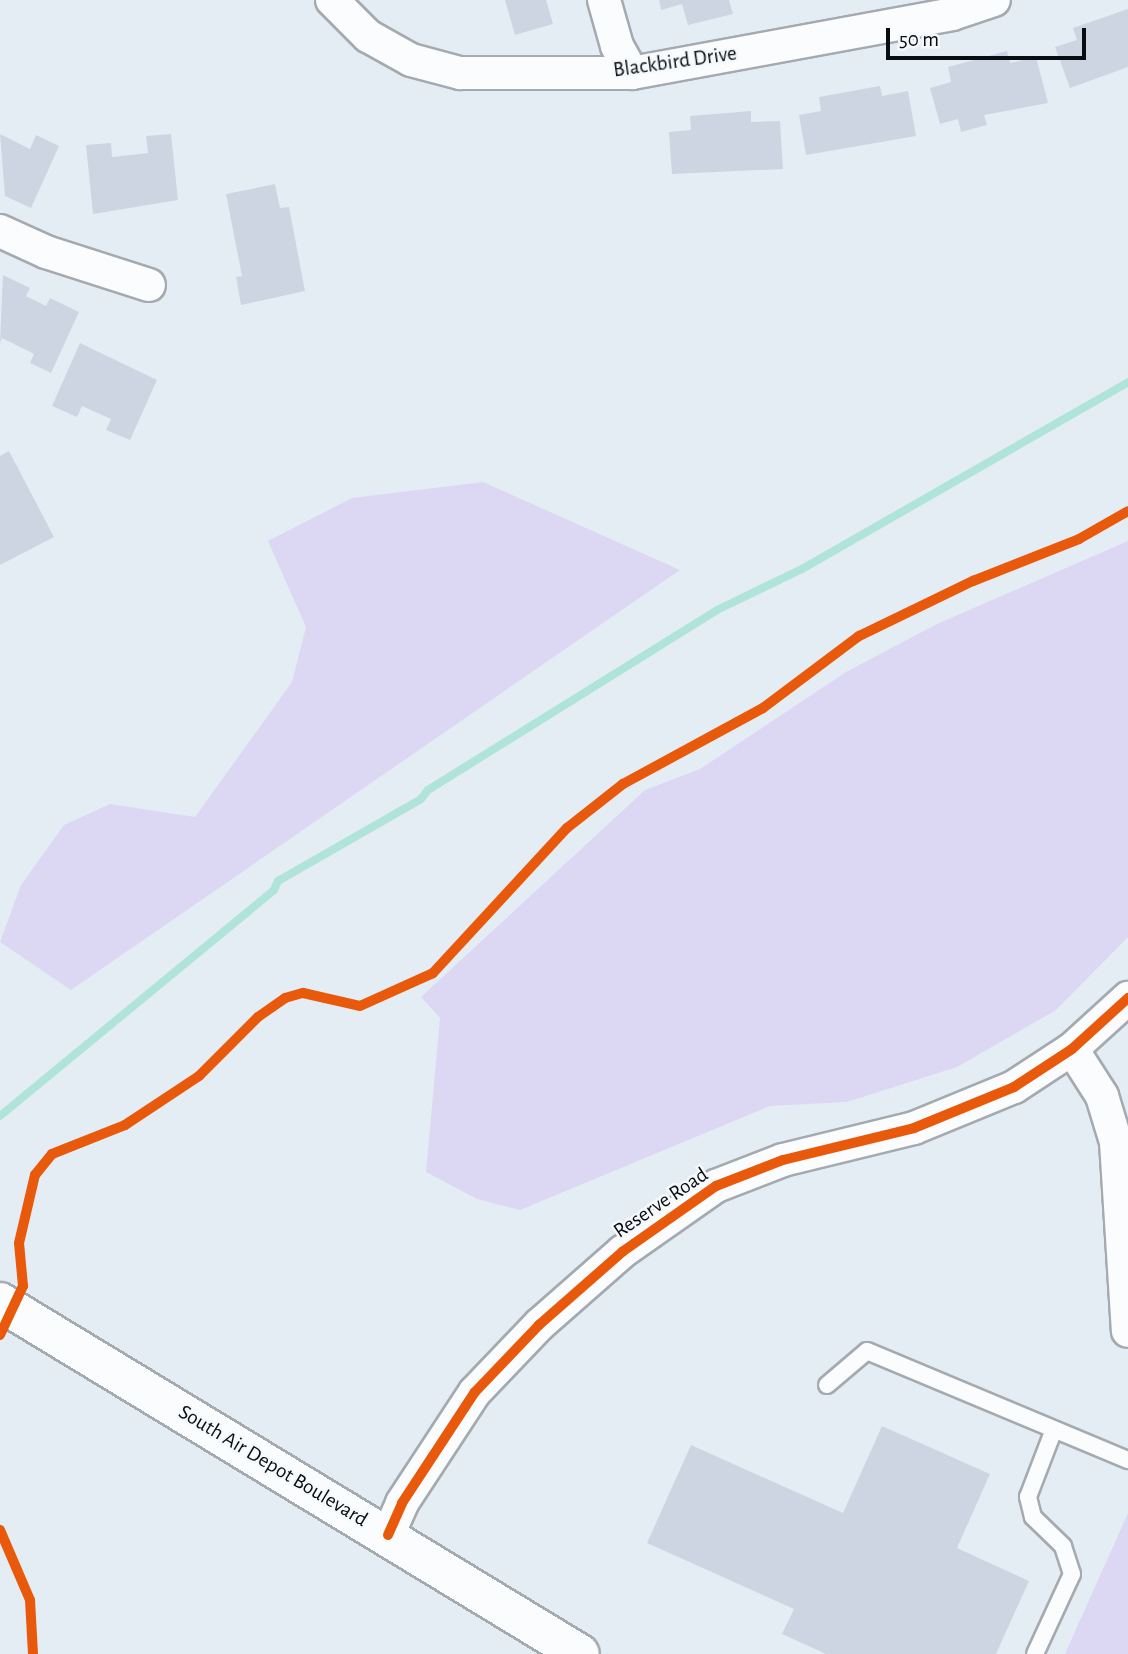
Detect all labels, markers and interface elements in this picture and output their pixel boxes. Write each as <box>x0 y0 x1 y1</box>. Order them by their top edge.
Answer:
scale bar <box>890 14 1090 58</box>
text: 50 m <box>899 29 939 50</box>
street label: Blackbird Drive <box>612 41 738 83</box>
street label: Reserve Road <box>609 1162 713 1244</box>
street label: South Air Depot Boulevard <box>174 1400 372 1532</box>

